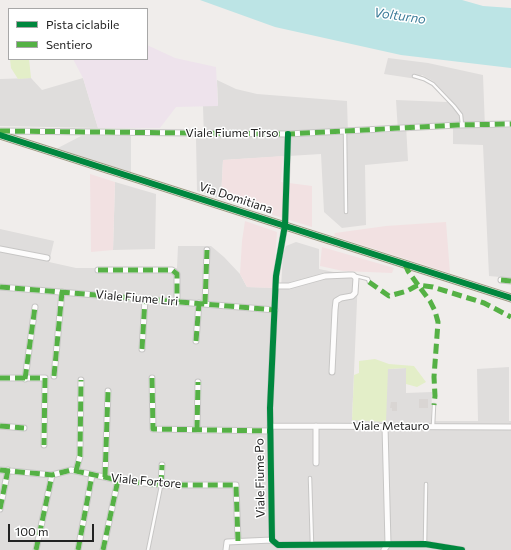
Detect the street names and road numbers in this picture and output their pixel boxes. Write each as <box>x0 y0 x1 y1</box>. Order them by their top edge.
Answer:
street label: Viale Fiume Tirso <box>185 126 279 140</box>
street label: Via Domitiana <box>197 179 275 217</box>
street label: Viale Fiume Liri <box>95 287 179 309</box>
street label: Viale Metauro <box>353 419 429 433</box>
street label: Viale Fiume Po <box>252 438 268 518</box>
street label: Viale Fortore <box>110 471 182 491</box>

